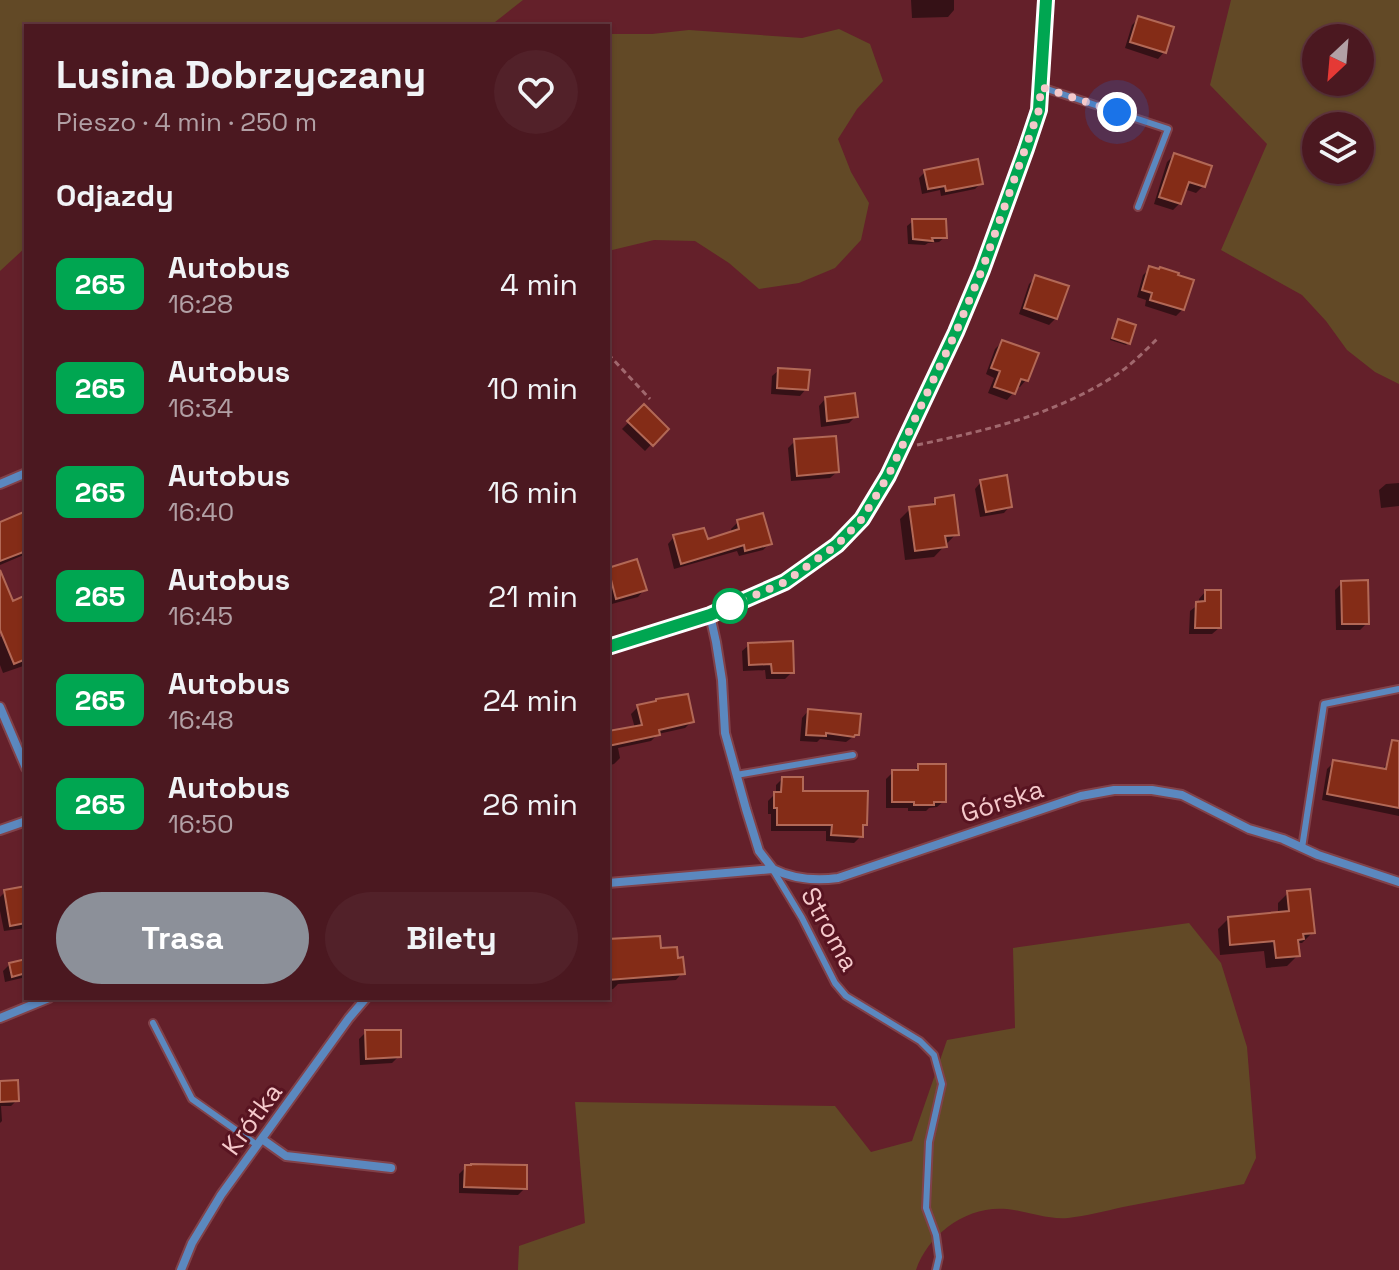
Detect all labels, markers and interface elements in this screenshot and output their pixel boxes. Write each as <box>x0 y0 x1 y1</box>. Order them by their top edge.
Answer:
north arrow <box>1302 24 1374 96</box>
map controls <box>1302 24 1374 184</box>
button: heart <box>494 50 578 134</box>
text: Lusina Dobrzyczany <box>56 51 426 99</box>
your location <box>1097 92 1137 132</box>
text: Pieszo · 4 min · 250 m <box>56 105 317 139</box>
button: layers <box>1302 112 1374 184</box>
text: Odjazdy <box>56 176 174 215</box>
text: Autobus <box>168 248 290 287</box>
text: 4 min <box>500 265 578 304</box>
text: 265 <box>75 266 125 302</box>
text: 16:28 <box>168 287 233 321</box>
text: Autobus <box>168 352 290 391</box>
text: 10 min <box>487 369 578 408</box>
text: 265 <box>75 370 125 406</box>
text: 16:34 <box>168 391 233 425</box>
text: Autobus <box>168 456 290 495</box>
text: 16 min <box>488 473 578 512</box>
text: 265 <box>75 474 125 510</box>
text: 16:40 <box>168 495 234 529</box>
text: Autobus <box>168 560 290 599</box>
text: 21 min <box>488 577 578 616</box>
text: 265 <box>75 578 125 614</box>
unlabelled marker <box>713 589 747 623</box>
text: 16:45 <box>168 599 233 633</box>
text: Autobus <box>168 664 290 703</box>
text: 24 min <box>483 681 578 720</box>
text: 265 <box>75 682 125 718</box>
text: 16:48 <box>168 703 234 737</box>
text: Autobus <box>168 768 290 807</box>
street label: Górska <box>956 772 1048 830</box>
text: 26 min <box>482 785 578 824</box>
text: 265 <box>75 786 125 822</box>
text: 16:50 <box>168 807 234 841</box>
street label: Stroma <box>793 881 867 977</box>
button: Trasa <box>56 892 309 984</box>
button: Bilety <box>325 892 578 984</box>
street label: Krótka <box>214 1076 290 1162</box>

